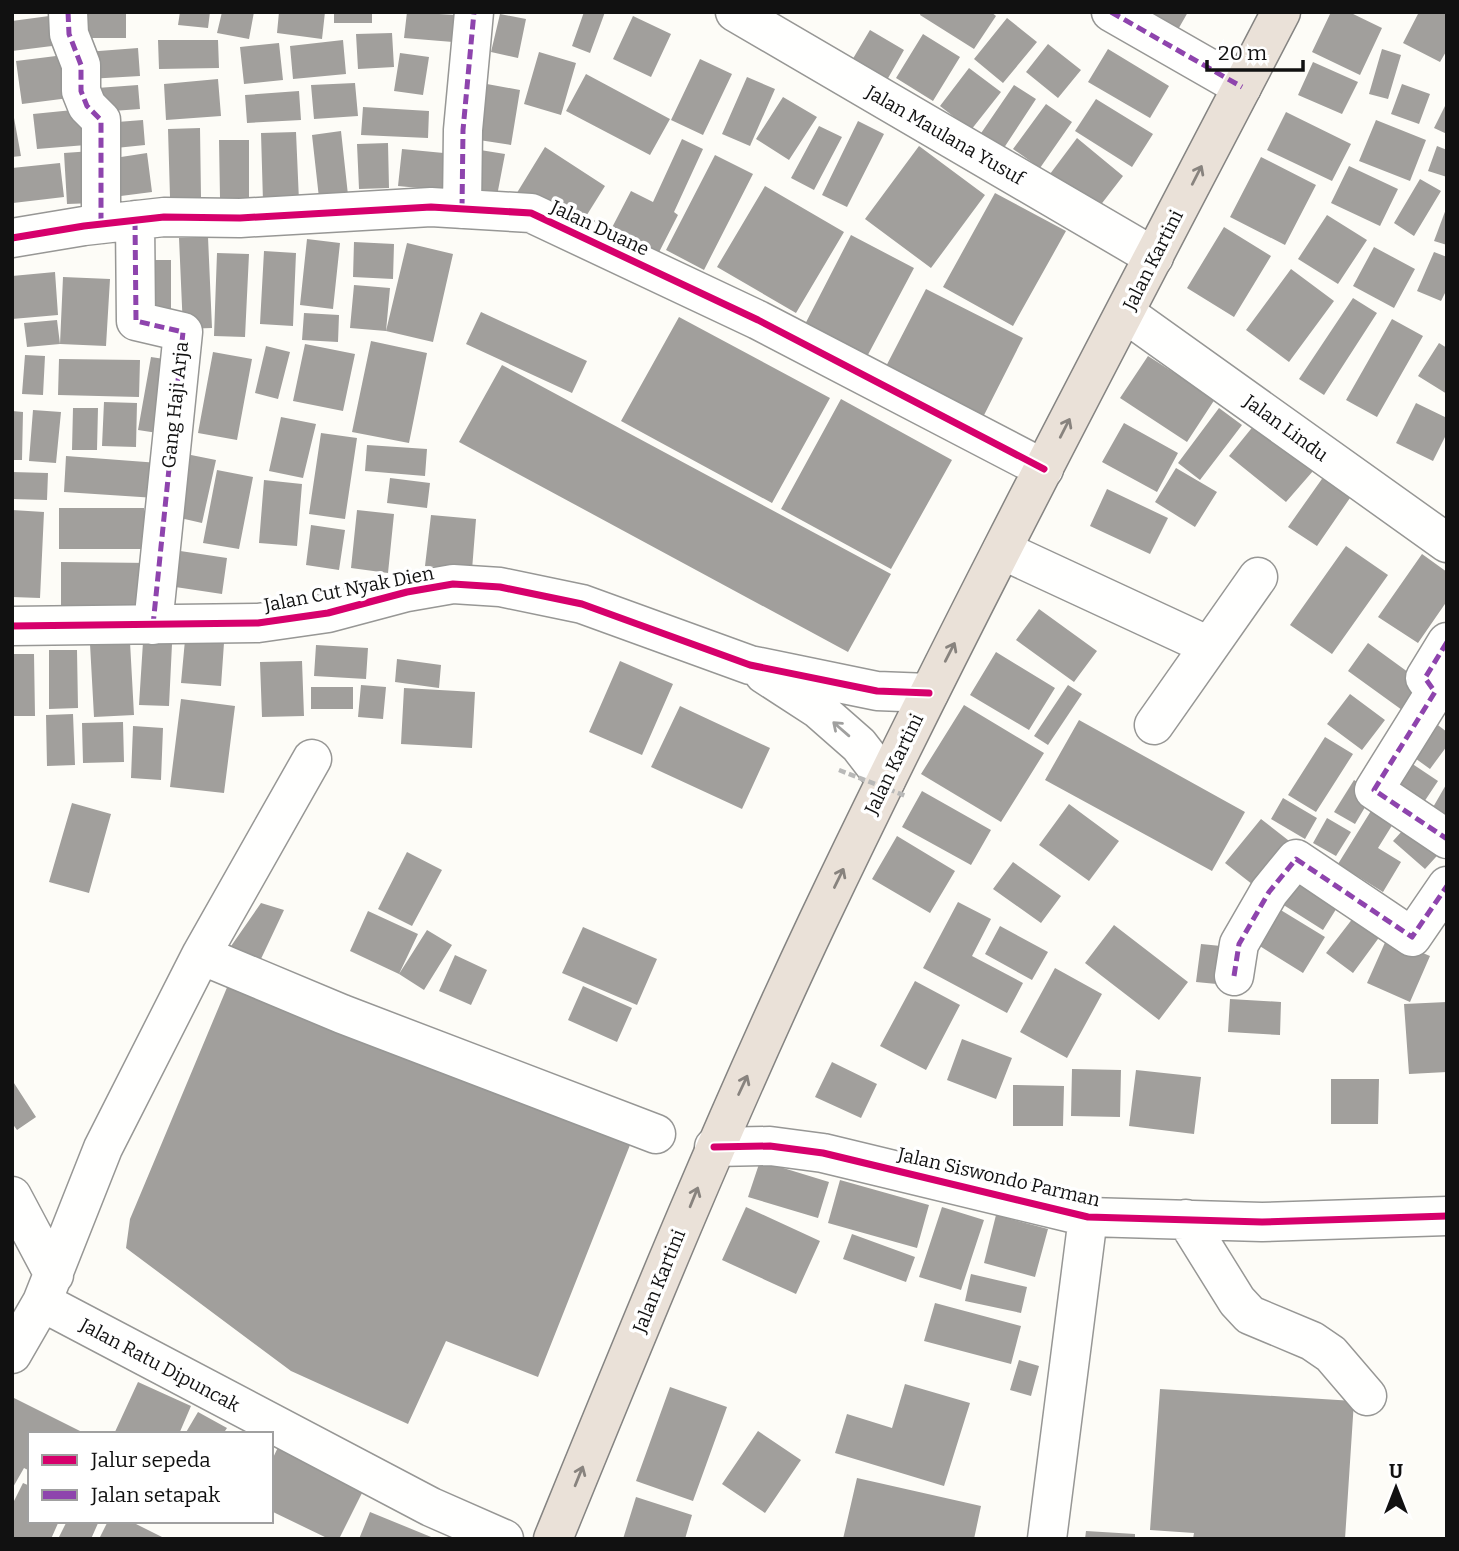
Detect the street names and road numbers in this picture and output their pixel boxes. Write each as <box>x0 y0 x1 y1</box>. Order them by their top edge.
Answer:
street label: Jalan Maulana Yusuf <box>861 80 1029 190</box>
street label: Jalan Duane <box>546 195 653 261</box>
street label: Jalan Kartini <box>1117 206 1188 315</box>
street label: Gang Haji Arja <box>157 340 193 470</box>
street label: Jalan Lindu <box>1239 389 1333 466</box>
street label: Jalan Cut Nyak Dien <box>261 561 436 617</box>
street label: Jalan Kartini <box>859 710 928 819</box>
street label: Jalan Siswondo Parman <box>895 1142 1102 1211</box>
street label: Jalan Kartini <box>627 1226 690 1337</box>
street label: Jalan Ratu Dipuncak <box>75 1313 244 1417</box>

